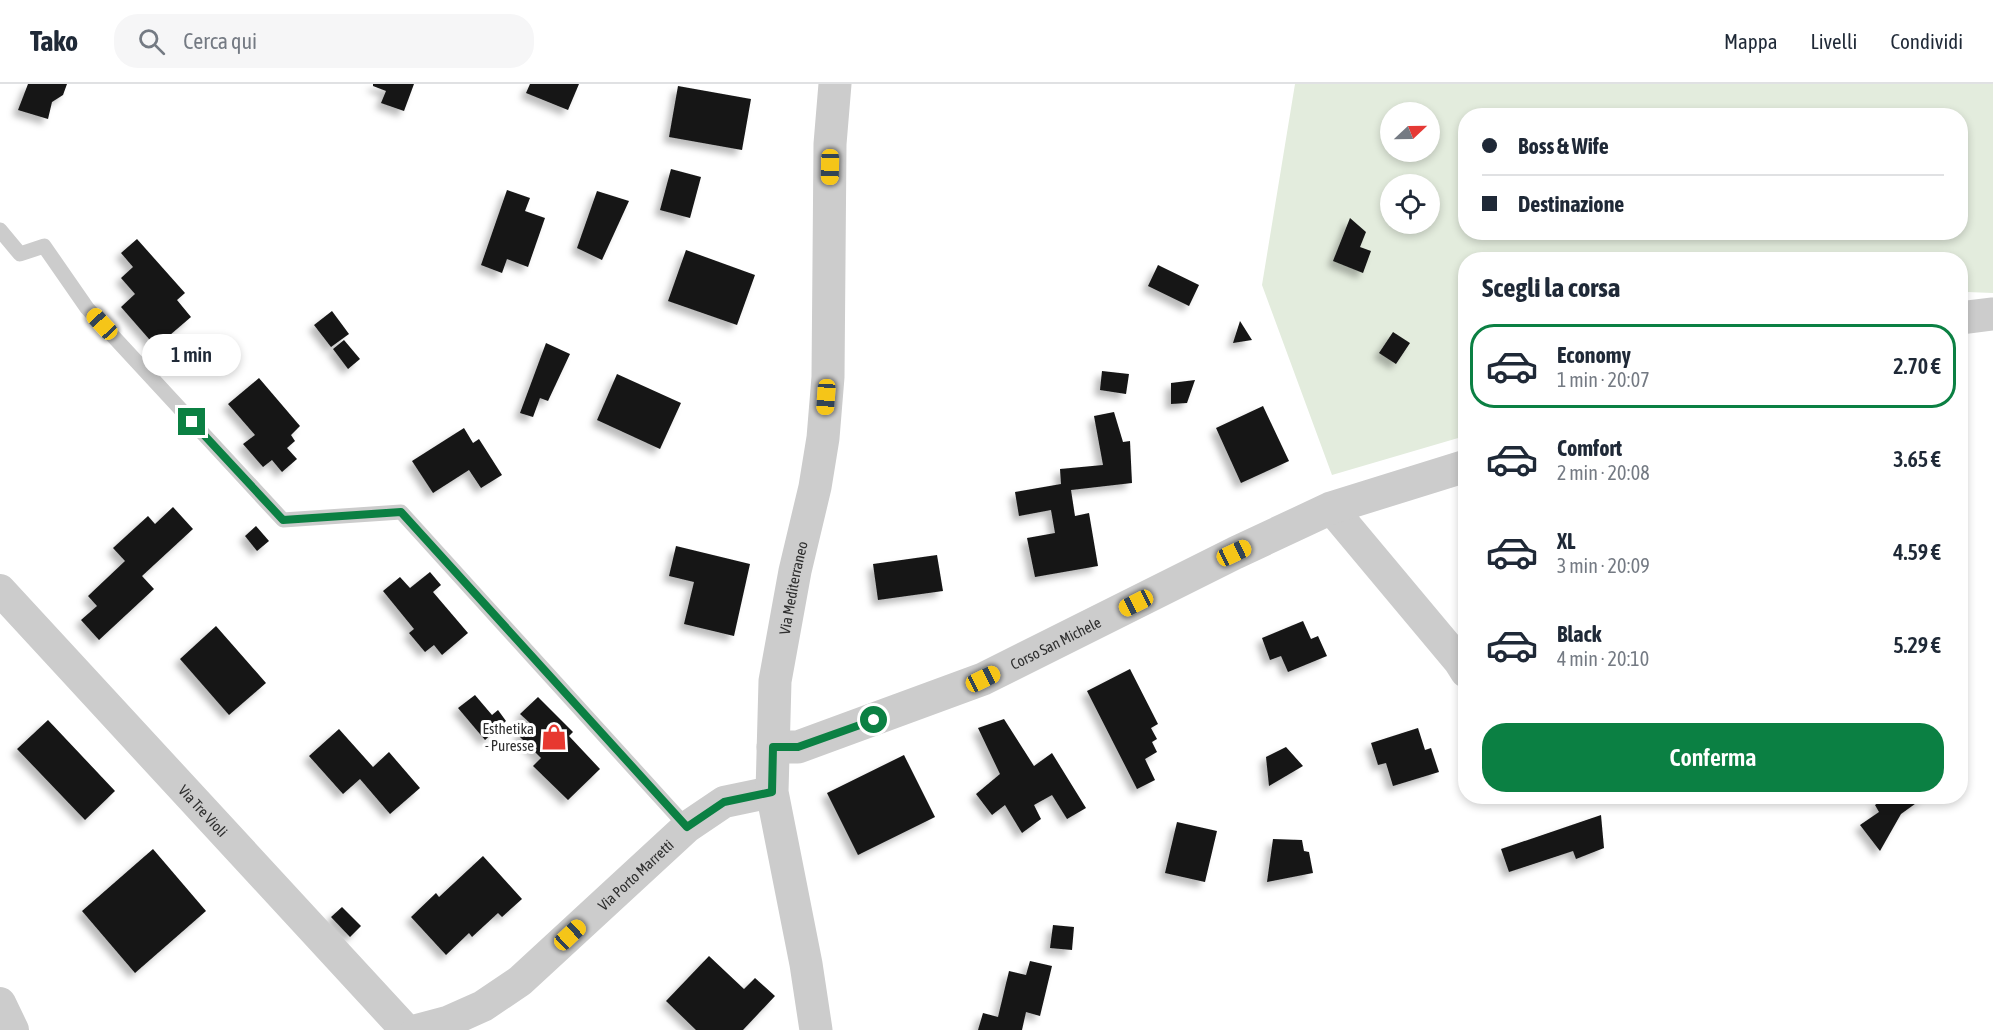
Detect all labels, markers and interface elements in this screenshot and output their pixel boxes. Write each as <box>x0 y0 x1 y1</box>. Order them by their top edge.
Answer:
search box <box>114 14 534 68</box>
text: Tako <box>30 25 78 57</box>
icon: search <box>135 25 168 58</box>
text: Cerca qui <box>183 28 257 54</box>
text: Mappa <box>1724 29 1778 53</box>
text: Livelli <box>1811 29 1857 53</box>
text: Condividi <box>1890 29 1963 53</box>
north arrow <box>1380 102 1440 162</box>
map controls <box>1380 102 1440 234</box>
text: Boss & Wife <box>1518 133 1609 159</box>
car <box>821 149 839 185</box>
button: locate <box>1380 174 1440 234</box>
text: Destinazione <box>1518 191 1624 217</box>
text: Scegli la corsa <box>1482 272 1620 303</box>
car <box>83 305 121 343</box>
callout: 1 min <box>142 335 242 377</box>
icon: car <box>1485 339 1539 393</box>
text: Economy <box>1557 342 1631 368</box>
text: 1 min <box>171 343 212 366</box>
text: 2.70 € <box>1893 353 1941 379</box>
text: 1 min · 20:07 <box>1557 368 1650 391</box>
car <box>816 378 836 416</box>
route end <box>178 408 205 435</box>
icon: car <box>1485 432 1539 486</box>
text: Comfort <box>1557 435 1622 461</box>
text: 3.65 € <box>1893 446 1941 472</box>
text: 2 min · 20:08 <box>1557 461 1650 484</box>
icon: car <box>1485 525 1539 579</box>
text: XL <box>1557 528 1575 554</box>
car <box>1214 537 1254 569</box>
street label: Via Mediterraneo <box>775 539 810 636</box>
text: 4.59 € <box>1893 539 1941 565</box>
text: 3 min · 20:09 <box>1557 554 1650 577</box>
car <box>1116 587 1156 619</box>
street label: Corso San Michele <box>1007 613 1104 673</box>
icon: car <box>1485 618 1539 672</box>
text: Black <box>1557 621 1601 647</box>
text: 5.29 € <box>1893 632 1941 658</box>
text: 4 min · 20:10 <box>1557 647 1649 670</box>
car <box>963 663 1003 695</box>
route start <box>860 706 887 733</box>
place label: Esthetika - Puresse <box>483 720 534 754</box>
shop icon: Esthetika - Puresse <box>539 722 569 752</box>
button: Conferma <box>1482 723 1944 792</box>
street label: Via Tre Violi <box>175 781 231 840</box>
street label: Via Porto Marretti <box>594 836 677 914</box>
car <box>551 916 589 954</box>

